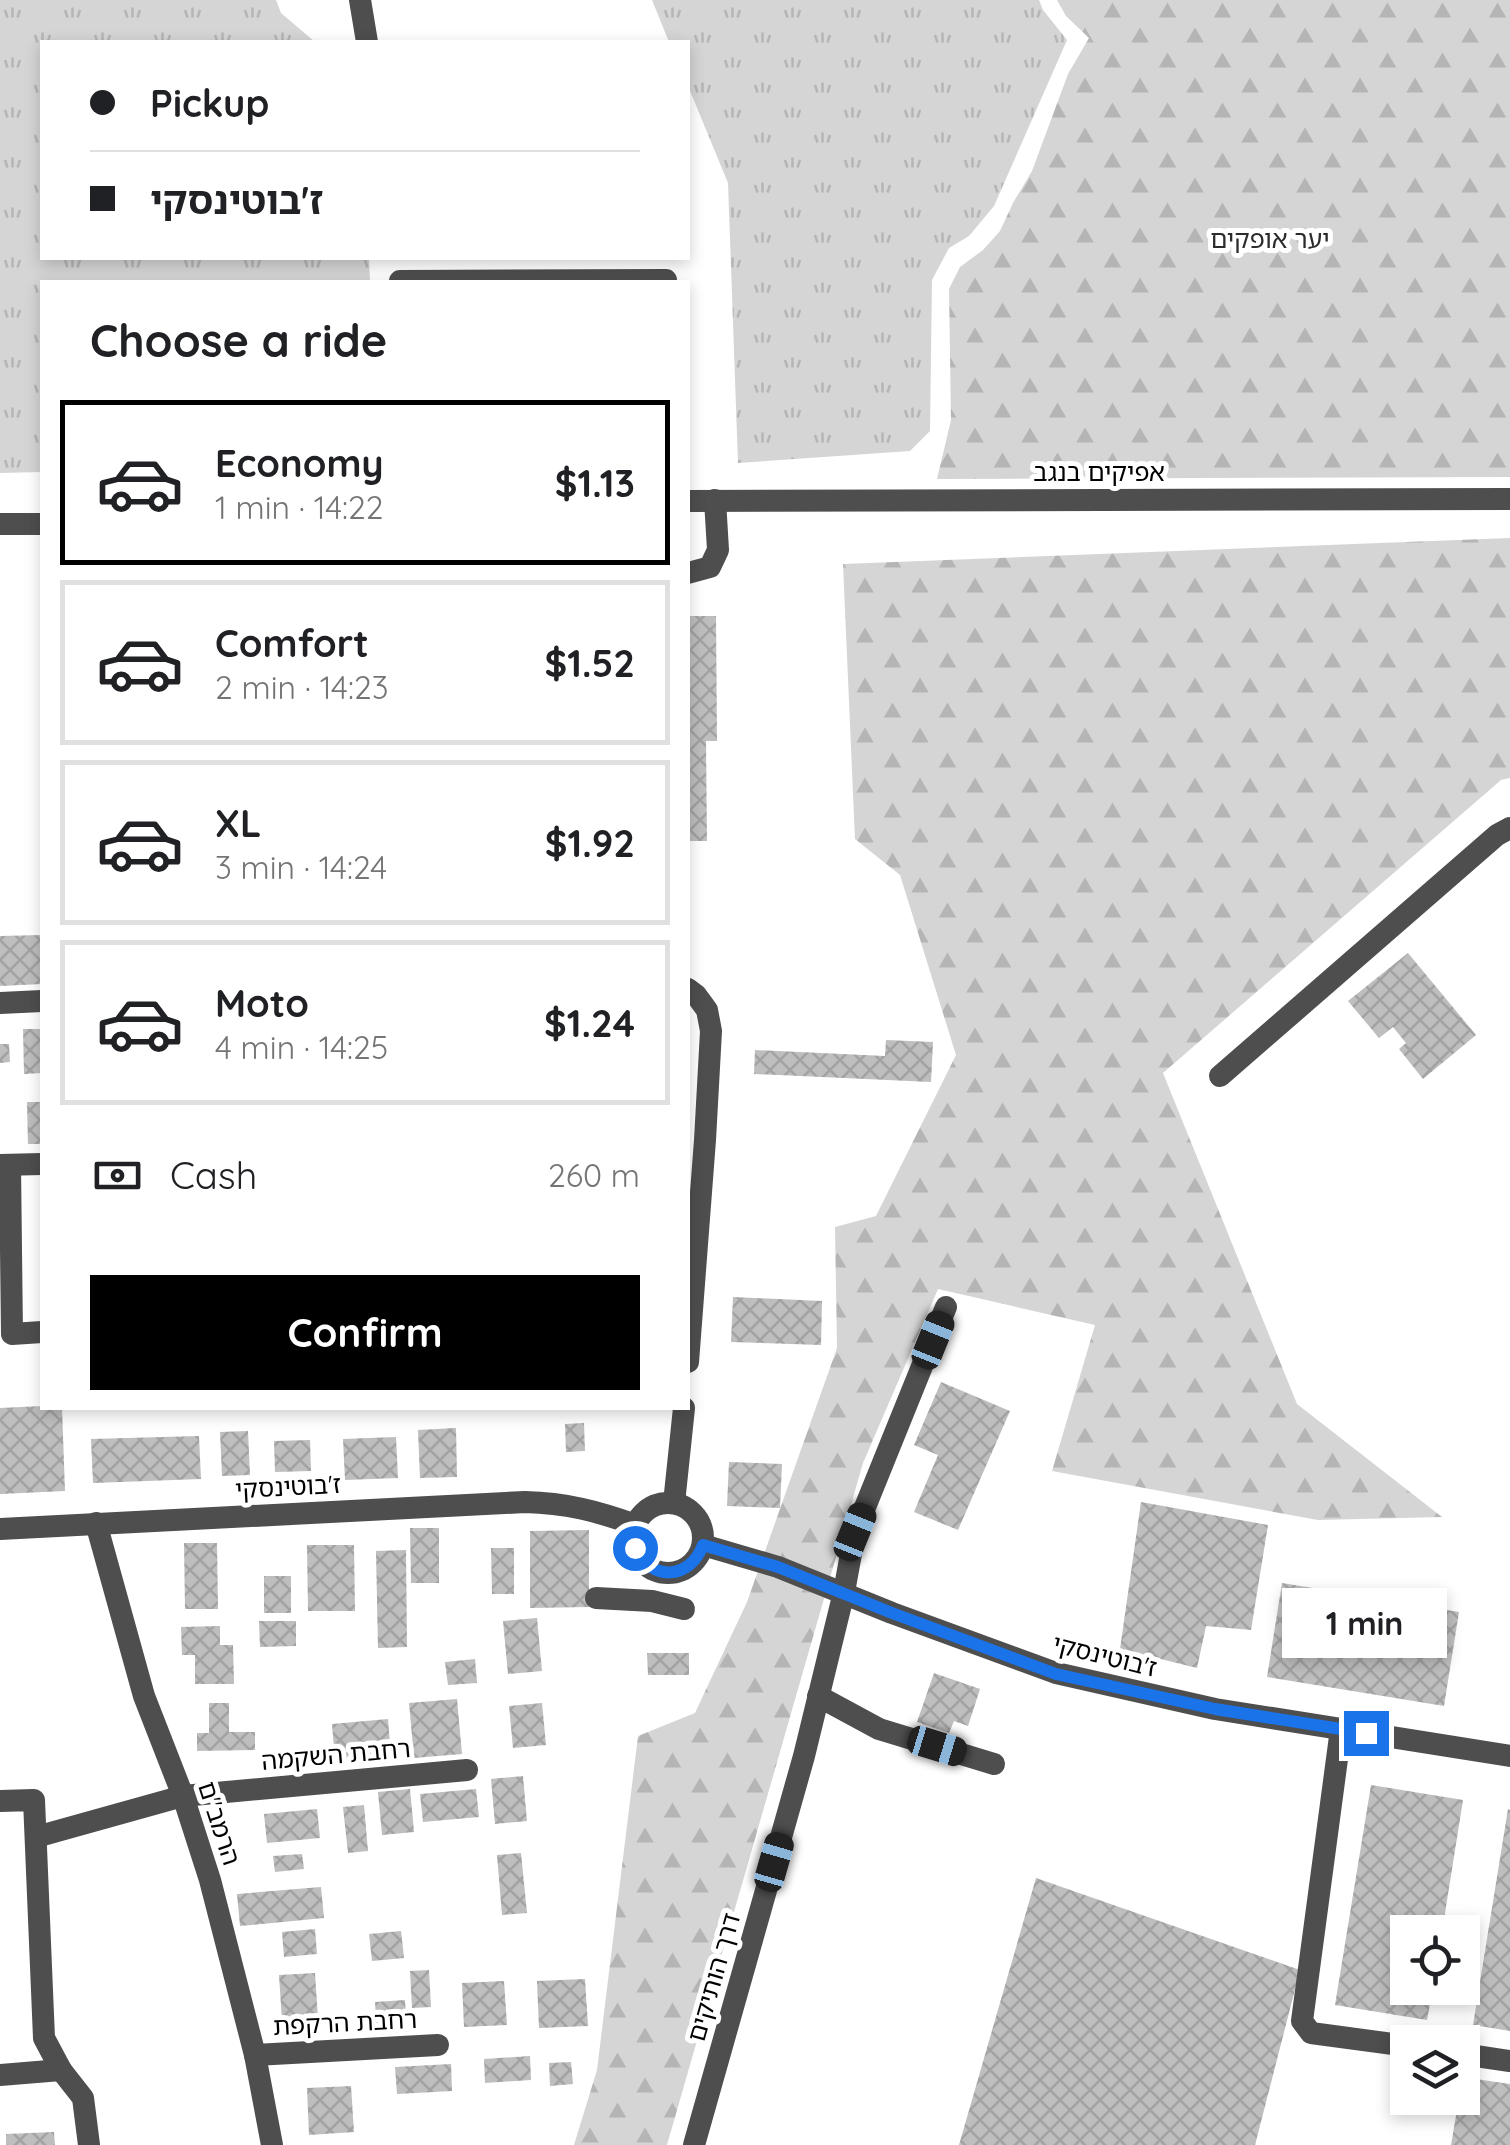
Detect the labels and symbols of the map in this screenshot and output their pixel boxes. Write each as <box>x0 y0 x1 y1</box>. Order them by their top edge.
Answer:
park label: יער אופקים <box>1210 223 1330 254</box>
street label: אפיקים בנגב <box>1033 456 1165 487</box>
car <box>908 1307 958 1373</box>
street label: ז'בוטינסקי <box>234 1468 342 1504</box>
car <box>830 1499 880 1565</box>
route start <box>613 1526 658 1571</box>
callout: 1 min <box>1284 1588 1448 1658</box>
street label: ז'בוטינסקי <box>1050 1627 1160 1683</box>
route end <box>1344 1711 1389 1756</box>
car <box>904 1723 970 1769</box>
street label: רחבת השקמה <box>260 1732 412 1776</box>
street label: הרמב"ם <box>192 1777 248 1869</box>
car <box>751 1829 797 1895</box>
street label: דרך הותיקים <box>680 1909 746 2045</box>
street label: רחבת הרקפת <box>272 2003 418 2041</box>

